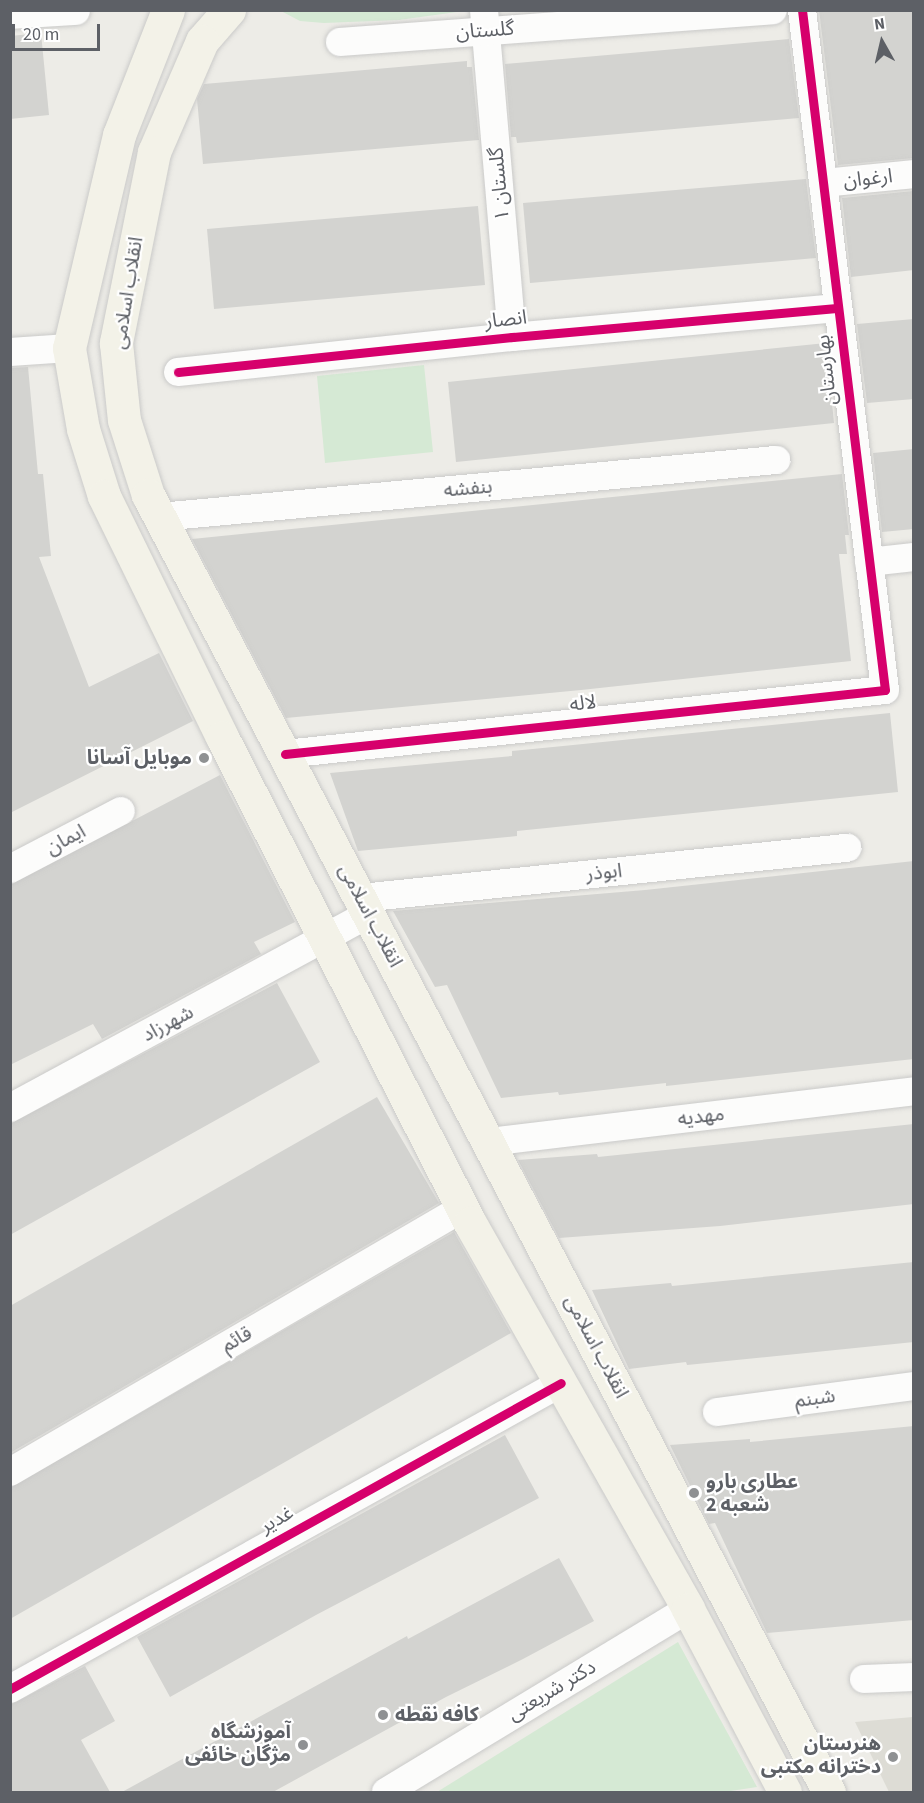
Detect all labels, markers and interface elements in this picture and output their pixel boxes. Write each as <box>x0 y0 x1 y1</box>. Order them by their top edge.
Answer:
scale bar <box>15 12 104 50</box>
north arrow <box>852 12 912 72</box>
text: N <box>873 13 886 36</box>
street label: گلستان <box>455 17 515 45</box>
text: 20 m <box>23 22 59 47</box>
street label: گلستان ۱ <box>485 146 515 222</box>
street label: ارغوان <box>842 164 894 194</box>
street label: انقلاب اسلامی <box>107 235 149 351</box>
street label: انصار <box>484 306 528 334</box>
street label: بهارستان <box>811 334 843 406</box>
street label: بنفشه <box>443 475 493 503</box>
street label: لاله <box>569 691 597 717</box>
place label: موبایل آسانا <box>87 746 192 770</box>
marker: موبایل آسانا <box>197 751 211 765</box>
street label: ایمان <box>42 820 90 860</box>
street label: ابوذر <box>585 859 623 887</box>
street label: انقلاب اسلامی <box>333 860 407 972</box>
street label: شهرزاد <box>138 1001 198 1047</box>
street label: مهدیه <box>676 1102 726 1132</box>
street label: انقلاب اسلامی <box>559 1291 633 1403</box>
street label: قائم <box>217 1322 257 1358</box>
street label: شبنم <box>793 1384 837 1414</box>
place label: عطاری بارو شعبه 2 <box>706 1470 798 1517</box>
marker: عطاری بارو شعبه 2 <box>687 1486 701 1500</box>
street label: غدیر <box>256 1501 298 1539</box>
street label: دکتر شریعتی <box>504 1655 600 1727</box>
place label: کافه نقطه <box>395 1703 479 1727</box>
marker: کافه نقطه <box>376 1708 390 1722</box>
place label: آموزشگاه مژگان خائفی <box>185 1721 291 1768</box>
place label: هنرستان دخترانه مکتبی <box>761 1733 881 1780</box>
marker: آموزشگاه مژگان خائفی <box>296 1738 310 1752</box>
marker: هنرستان دخترانه مکتبی <box>886 1750 900 1764</box>

